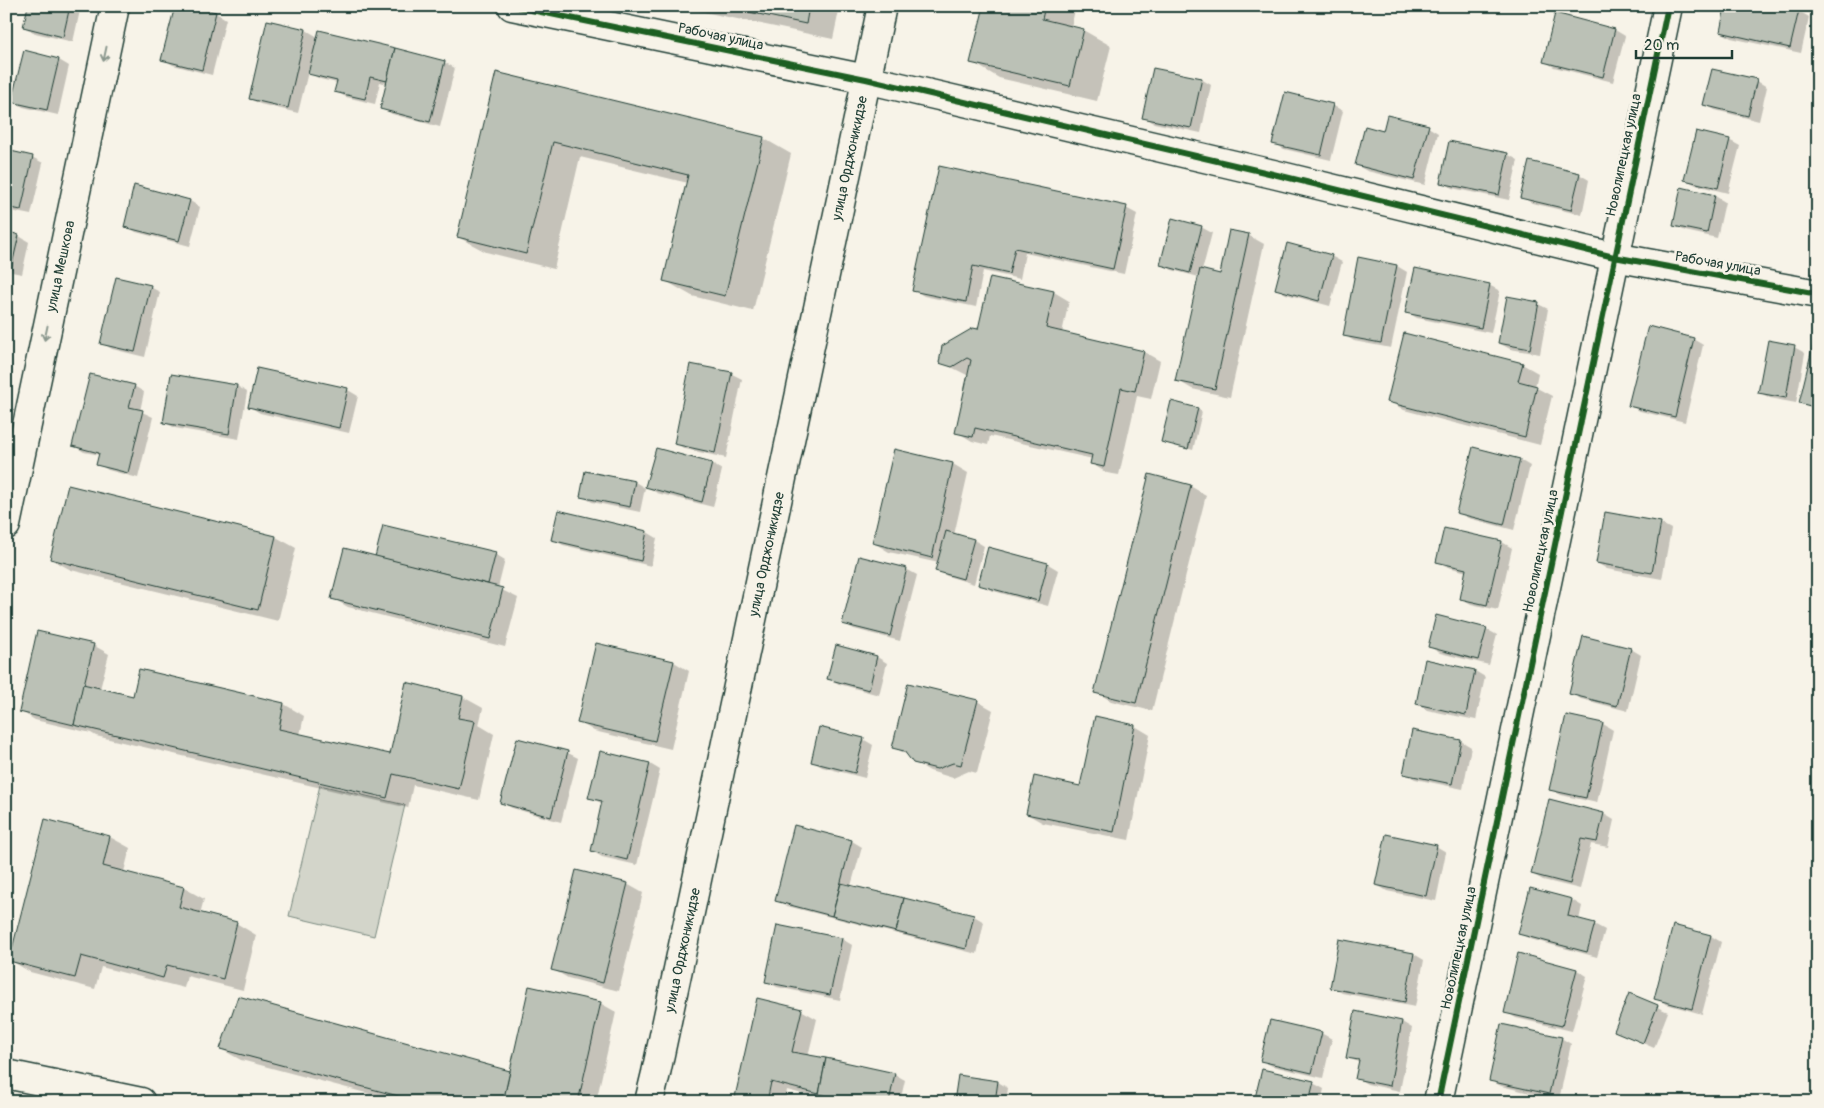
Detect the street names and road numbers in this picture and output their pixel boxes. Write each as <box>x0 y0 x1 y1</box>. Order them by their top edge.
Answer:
street label: Рабочая улица <box>677 19 765 54</box>
street label: Новолипецкая улица <box>1602 92 1645 218</box>
street label: улица Орджоникидзе <box>828 94 871 223</box>
street label: улица Мешкова <box>42 219 78 314</box>
street label: Рабочая улица <box>1674 248 1762 279</box>
street label: Новолипецкая улица <box>1519 488 1562 614</box>
street label: улица Орджоникидзе <box>745 490 788 619</box>
street label: Новолипецкая улица <box>1437 885 1480 1011</box>
street label: улица Орджоникидзе <box>661 886 704 1015</box>

